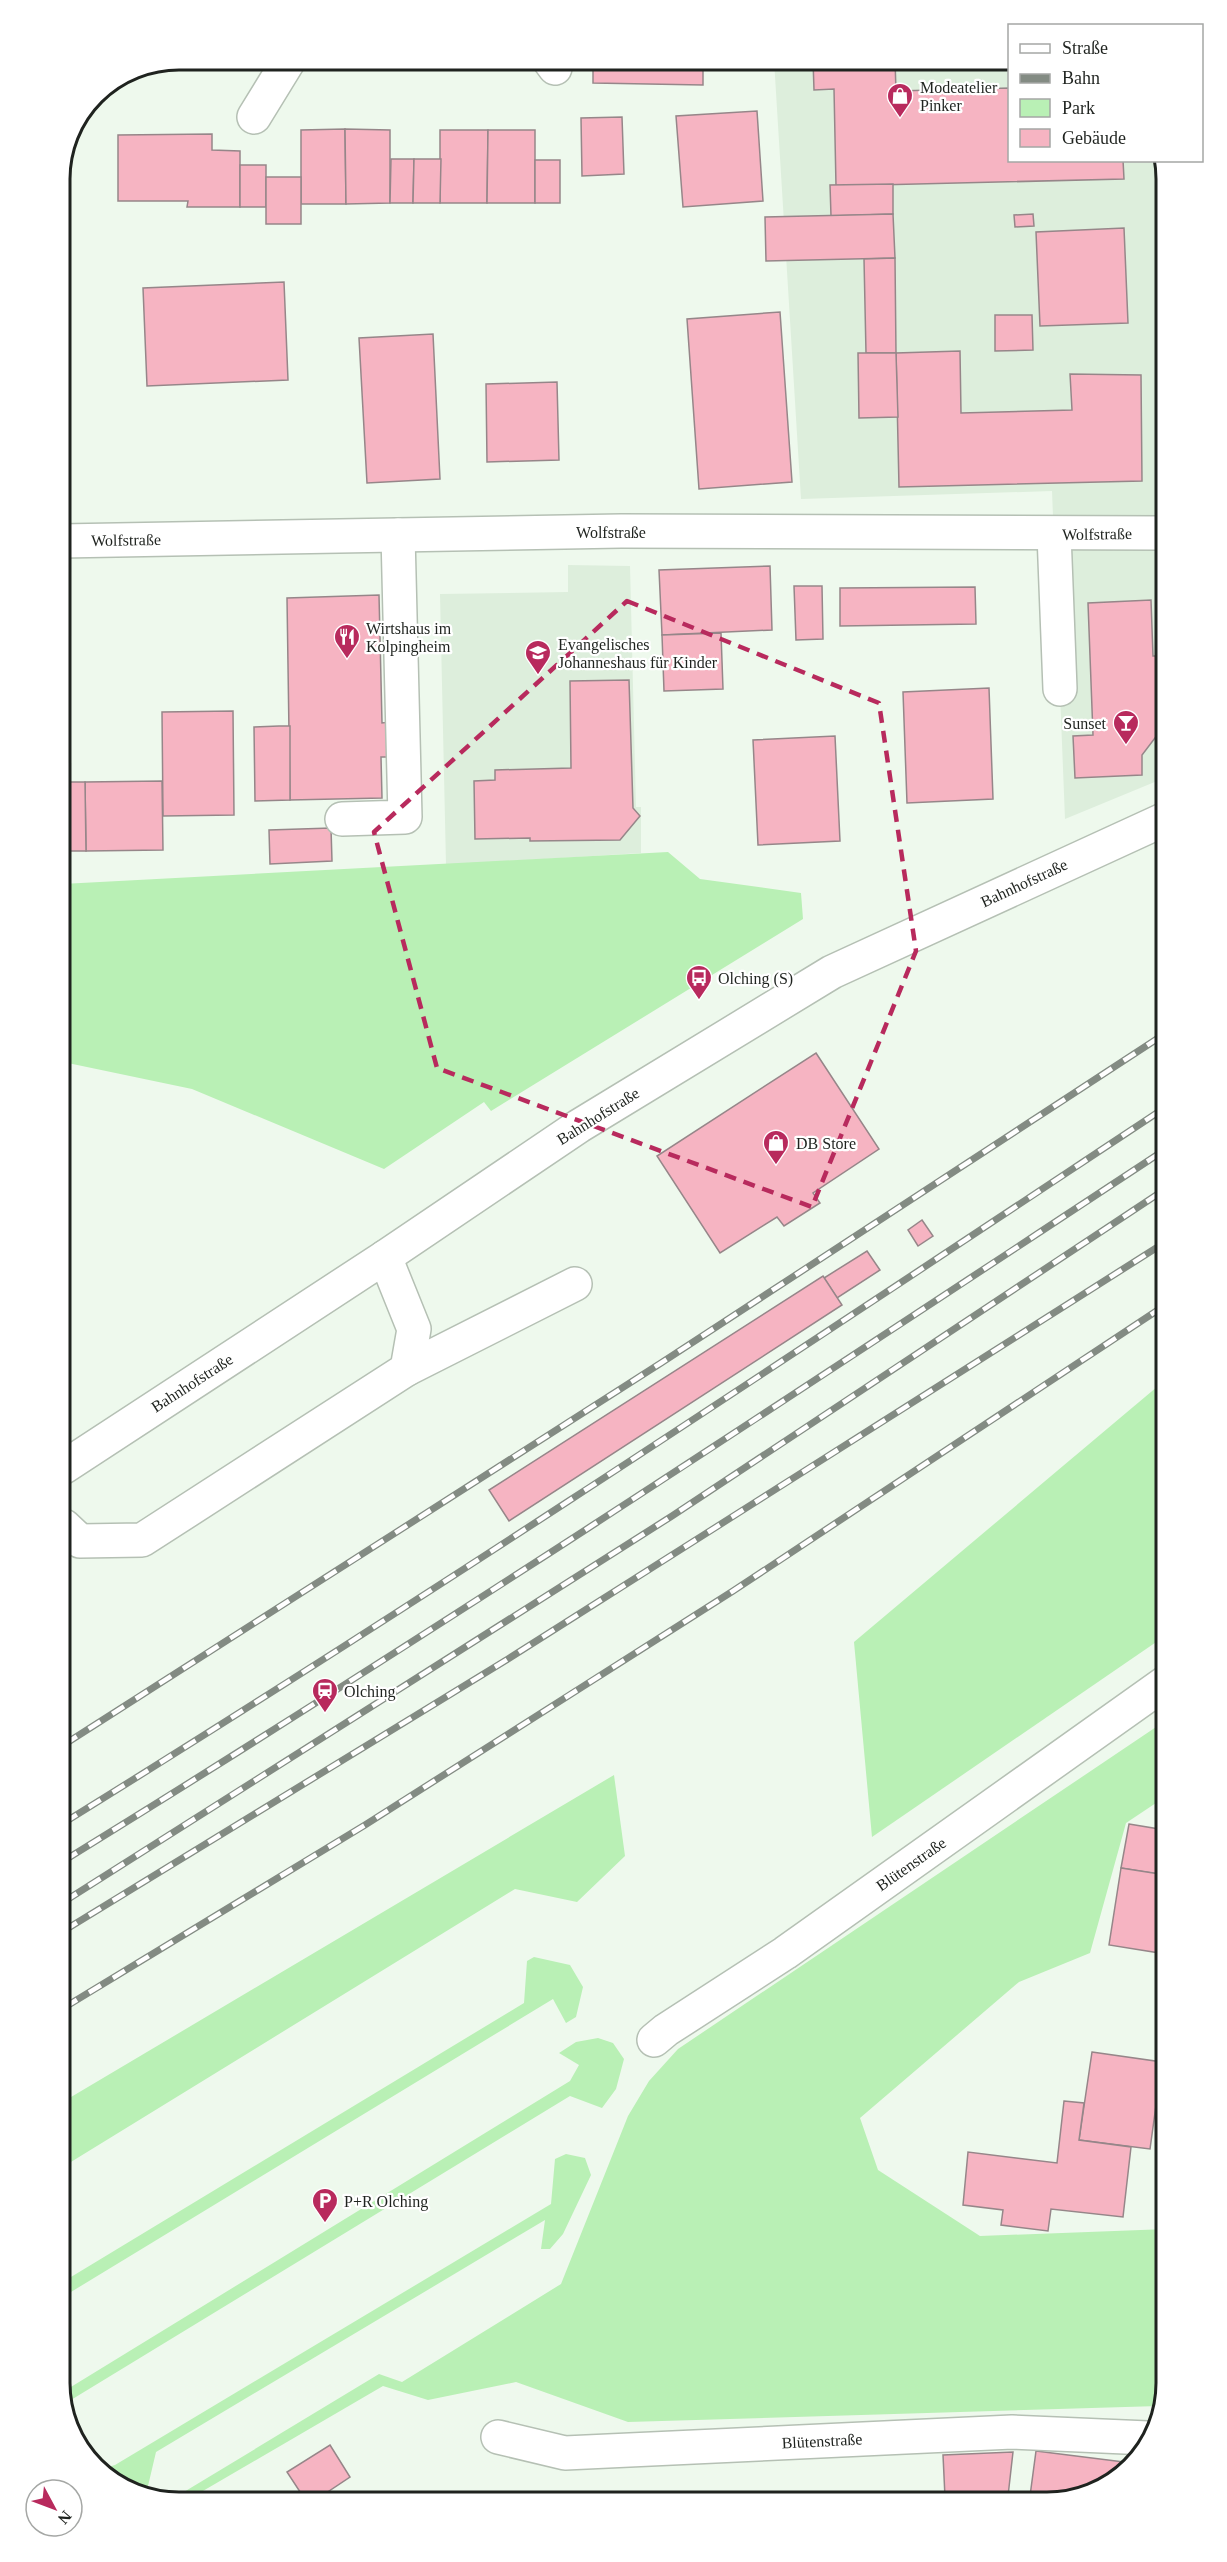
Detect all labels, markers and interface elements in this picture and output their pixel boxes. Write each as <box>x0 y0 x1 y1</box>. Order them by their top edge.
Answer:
legend <box>1008 24 1203 162</box>
text: Straße <box>1062 38 1108 58</box>
text: Bahn <box>1062 68 1100 88</box>
place label: Modeatelier Pinker <box>920 79 998 114</box>
shop icon: Modeatelier Pinker <box>885 81 915 119</box>
text: Park <box>1062 98 1095 118</box>
text: Gebäude <box>1062 128 1126 148</box>
street label: Wolfstraße <box>576 524 646 541</box>
street label: Wolfstraße <box>1062 525 1132 543</box>
street label: Wolfstraße <box>91 531 161 549</box>
place label: Wirtshaus im Kolpingheim <box>366 620 452 656</box>
restaurant icon: Wirtshaus im Kolpingheim <box>332 622 362 660</box>
place label: Evangelisches Johanneshaus für Kinder <box>558 636 718 671</box>
school or university icon: Evangelisches Johanneshaus für Kinder <box>523 638 553 676</box>
bar icon: Sunset <box>1111 708 1141 746</box>
place label: Sunset <box>1063 715 1107 732</box>
street label: Bahnhofstraße <box>978 856 1070 910</box>
bus stop icon: Olching (S) <box>684 963 714 1001</box>
place label: Olching (S) <box>718 970 793 988</box>
street label: Bahnhofstraße <box>554 1084 642 1148</box>
shop icon: DB Store <box>761 1128 791 1166</box>
place label: DB Store <box>796 1135 856 1152</box>
street label: Bahnhofstraße <box>148 1350 236 1416</box>
station icon: Olching <box>310 1676 340 1714</box>
place label: Olching <box>344 1683 396 1701</box>
street label: Blütenstraße <box>873 1834 949 1894</box>
parking icon: P+R Olching <box>310 2186 340 2224</box>
place label: P+R Olching <box>344 2193 428 2211</box>
street label: Blütenstraße <box>781 2430 863 2452</box>
north arrow <box>24 2478 84 2538</box>
text: N <box>54 2508 75 2528</box>

